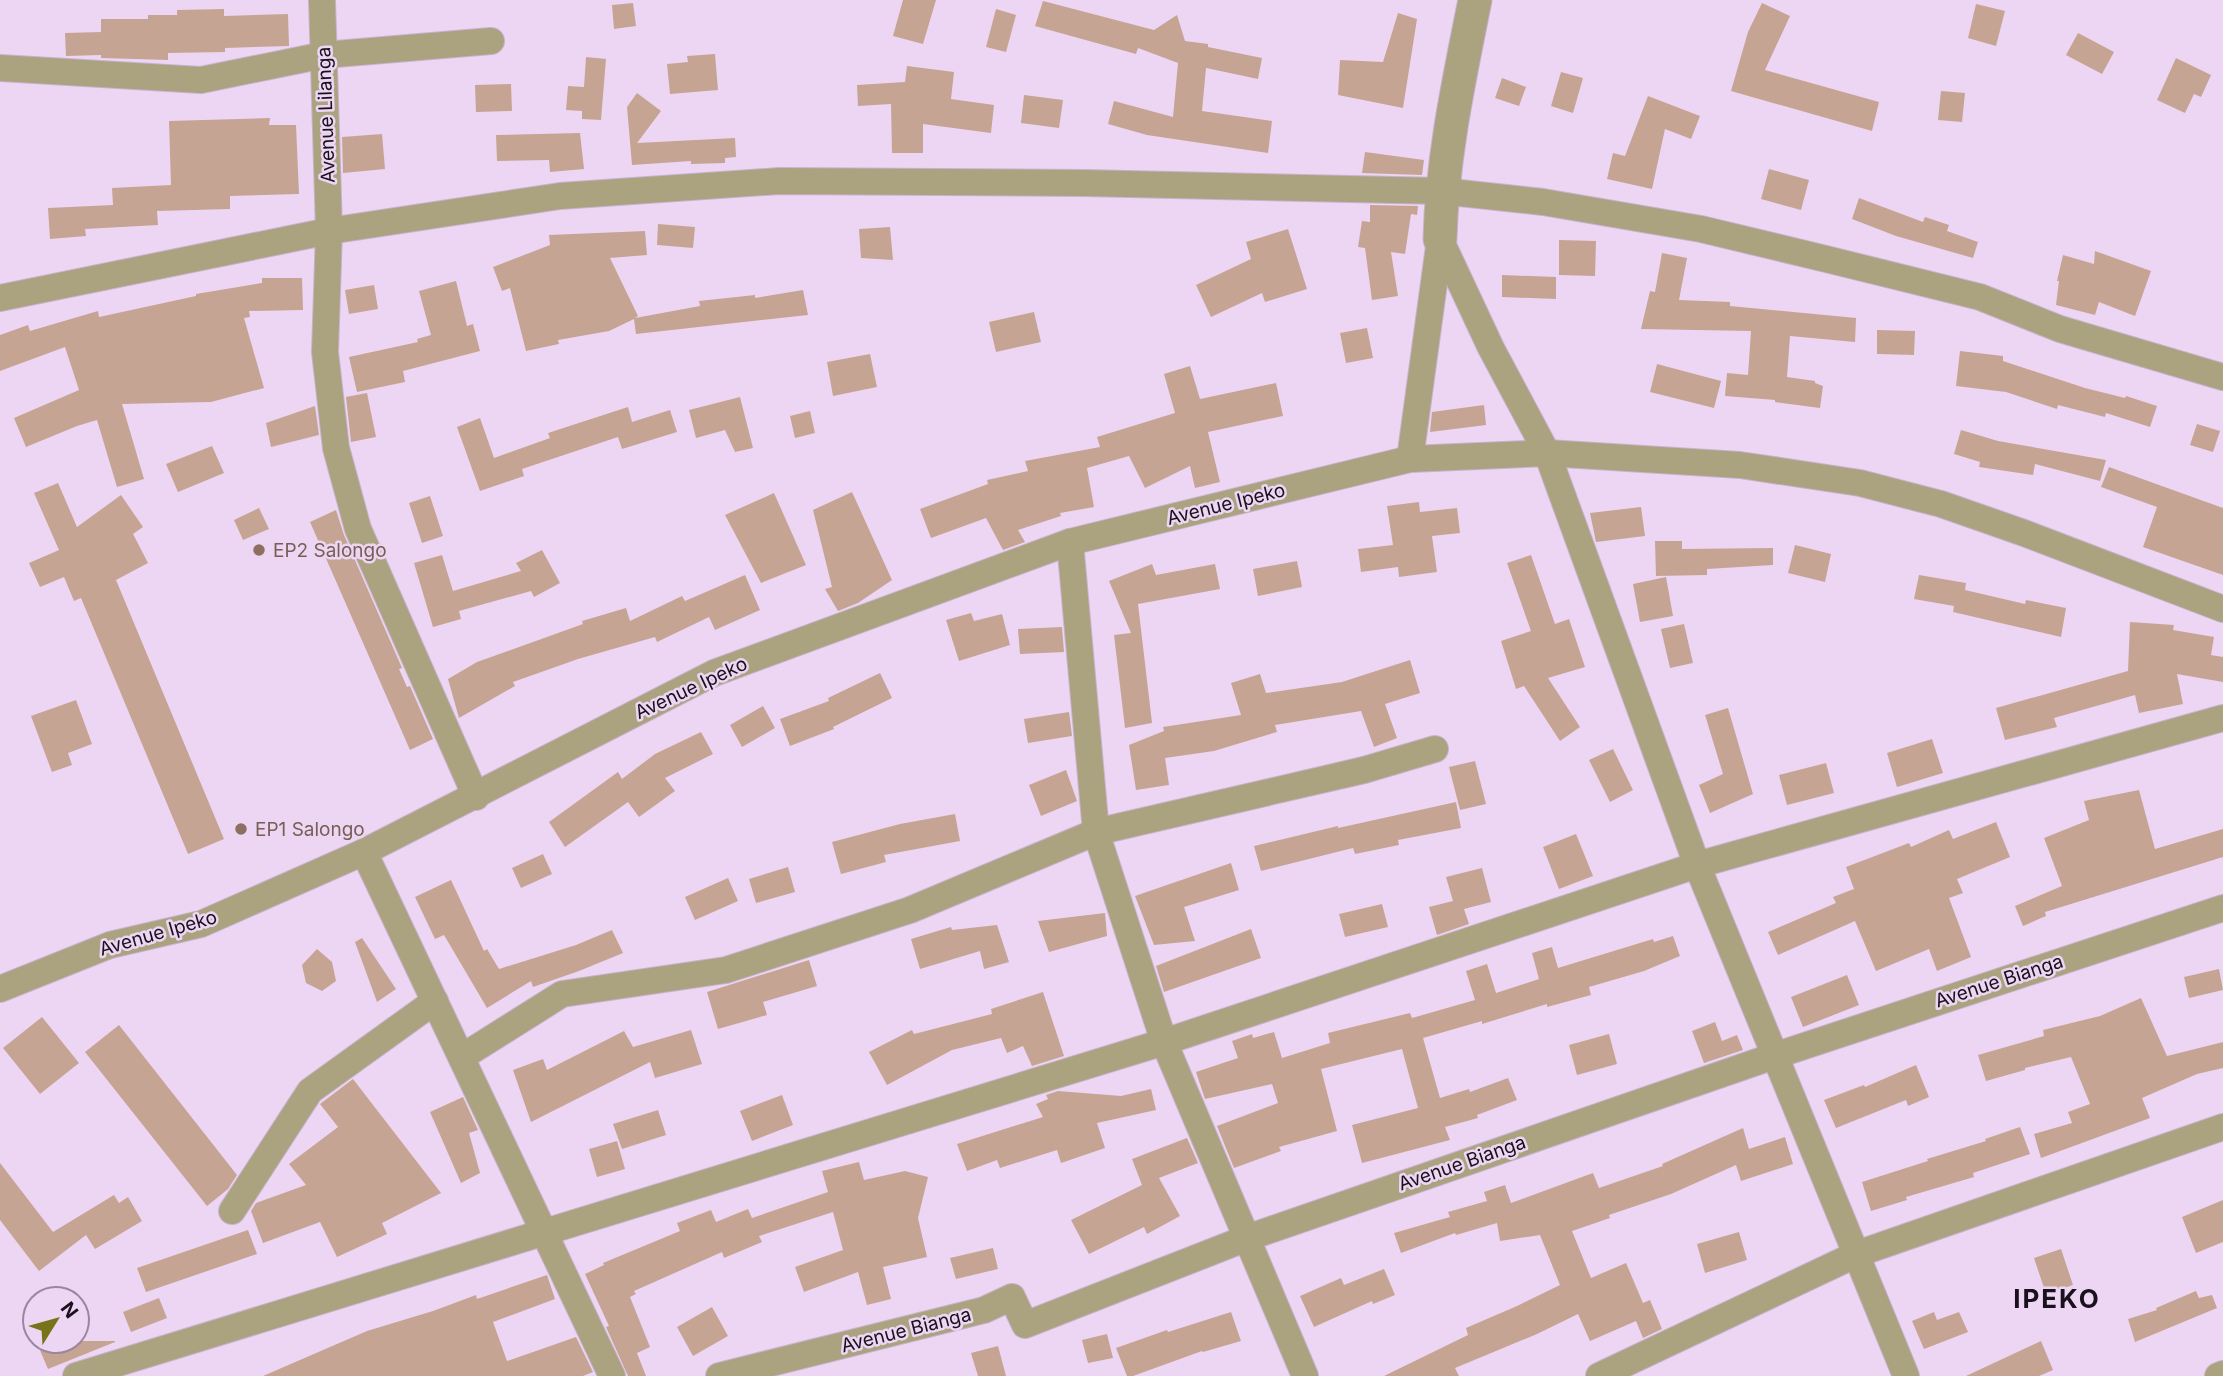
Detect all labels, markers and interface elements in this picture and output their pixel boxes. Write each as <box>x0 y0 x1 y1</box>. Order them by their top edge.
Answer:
street label: Avenue Lilanga <box>312 47 340 183</box>
street label: Avenue Ipeko <box>1164 478 1288 530</box>
place label: EP2 Salongo <box>273 539 387 562</box>
marker: EP2 Salongo <box>251 542 267 558</box>
street label: Avenue Ipeko <box>631 652 751 724</box>
place label: EP1 Salongo <box>255 818 365 841</box>
marker: EP1 Salongo <box>233 821 249 837</box>
street label: Avenue Ipeko <box>97 905 219 961</box>
street label: Avenue Bianga <box>1932 949 2066 1013</box>
street label: Avenue Bianga <box>1395 1130 1529 1196</box>
district label: IPEKO <box>2013 1283 2101 1314</box>
north arrow <box>21 1285 91 1355</box>
text: N <box>56 1297 83 1323</box>
street label: Avenue Bianga <box>839 1303 973 1357</box>

